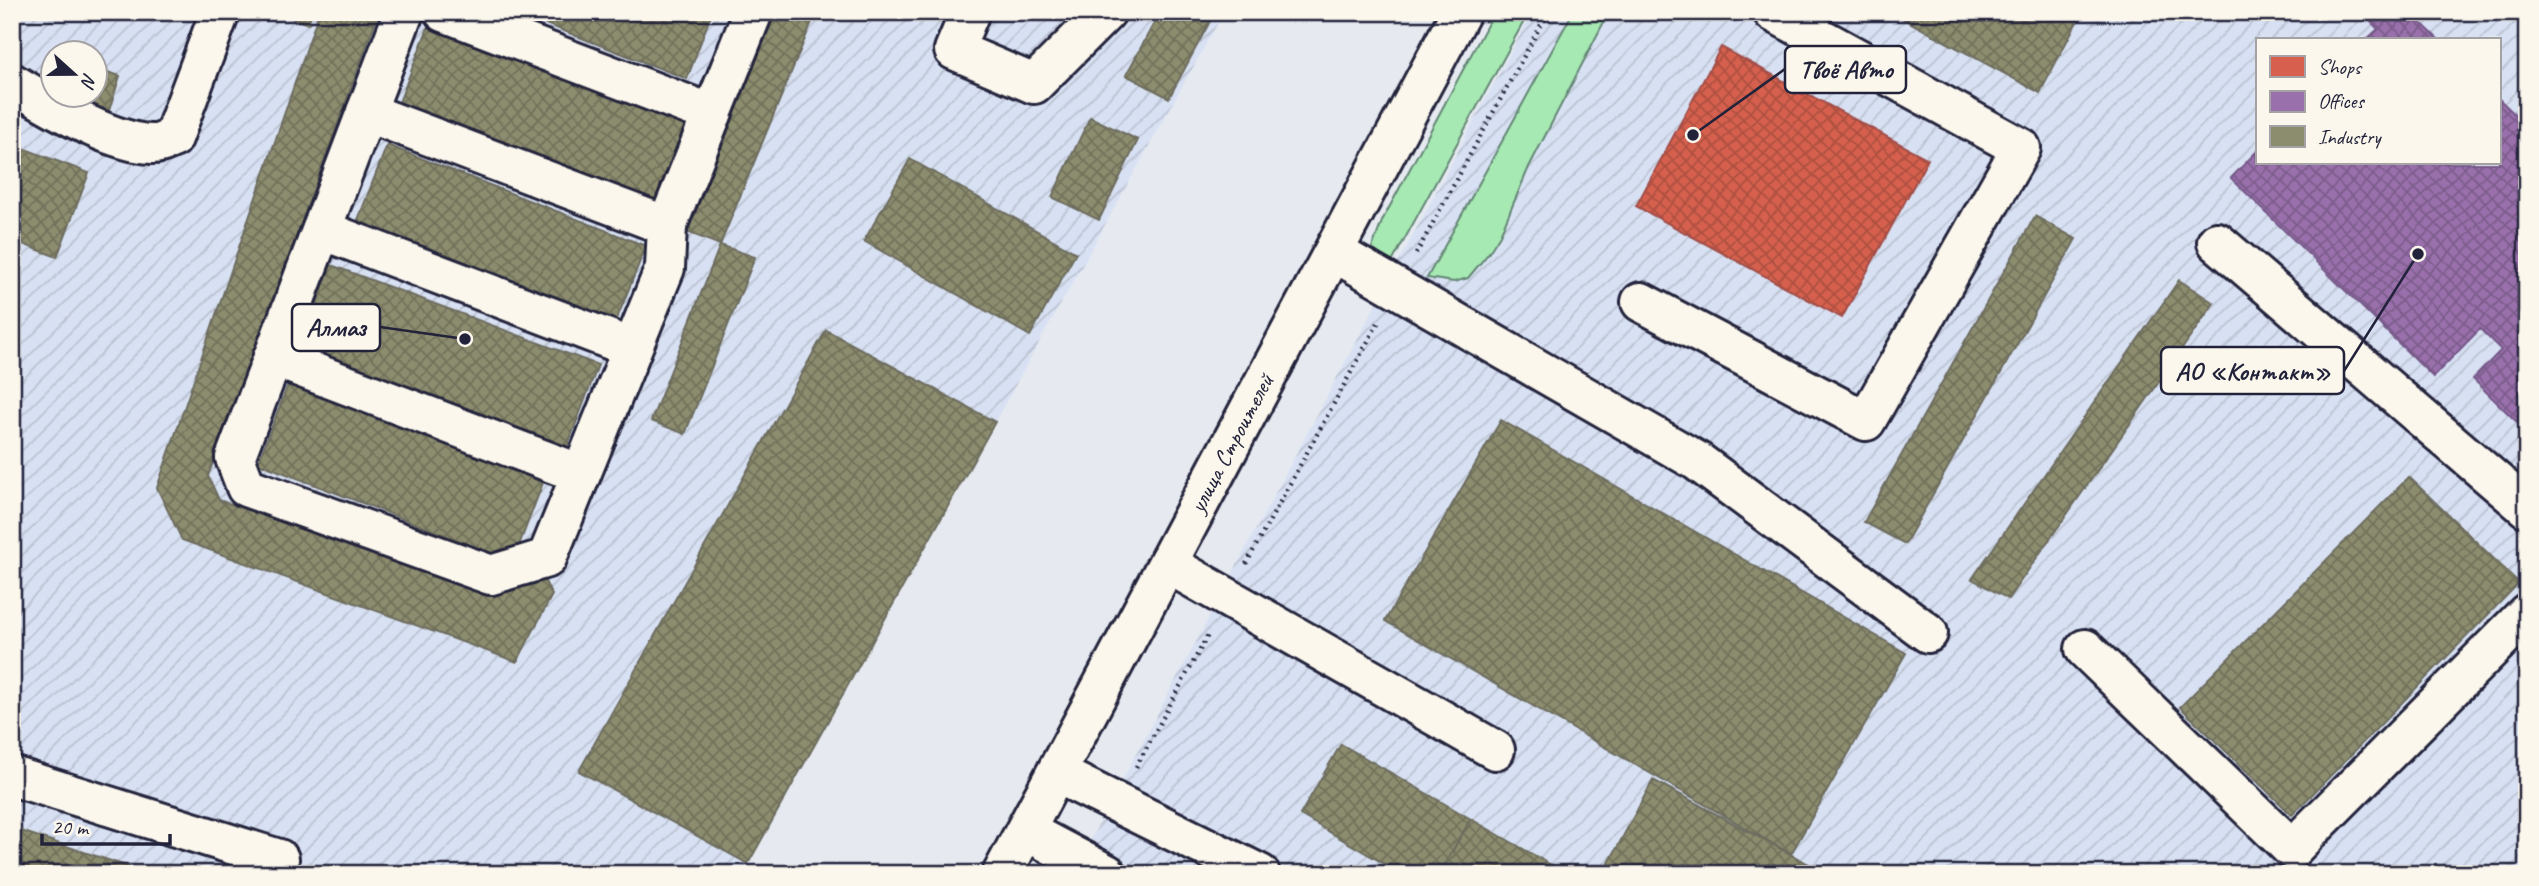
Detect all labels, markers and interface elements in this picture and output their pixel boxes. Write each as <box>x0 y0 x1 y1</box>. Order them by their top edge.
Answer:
north arrow <box>38 38 108 108</box>
legend <box>2256 38 2500 164</box>
callout: Твоё Авто <box>1785 46 1906 93</box>
text: Твоё Авто <box>1799 53 1894 86</box>
text: Shops <box>2318 54 2363 80</box>
text: N <box>74 70 102 93</box>
text: Offices <box>2318 88 2365 114</box>
text: Industry <box>2318 124 2382 150</box>
callout: Алмаз <box>292 304 380 351</box>
text: Алмаз <box>306 311 368 344</box>
callout: АО «Контакт» <box>2161 347 2344 394</box>
text: АО «Контакт» <box>2175 355 2331 388</box>
street label: улица Строителей <box>1181 367 1281 520</box>
scale bar <box>42 802 170 846</box>
text: 20 m <box>52 814 90 840</box>

